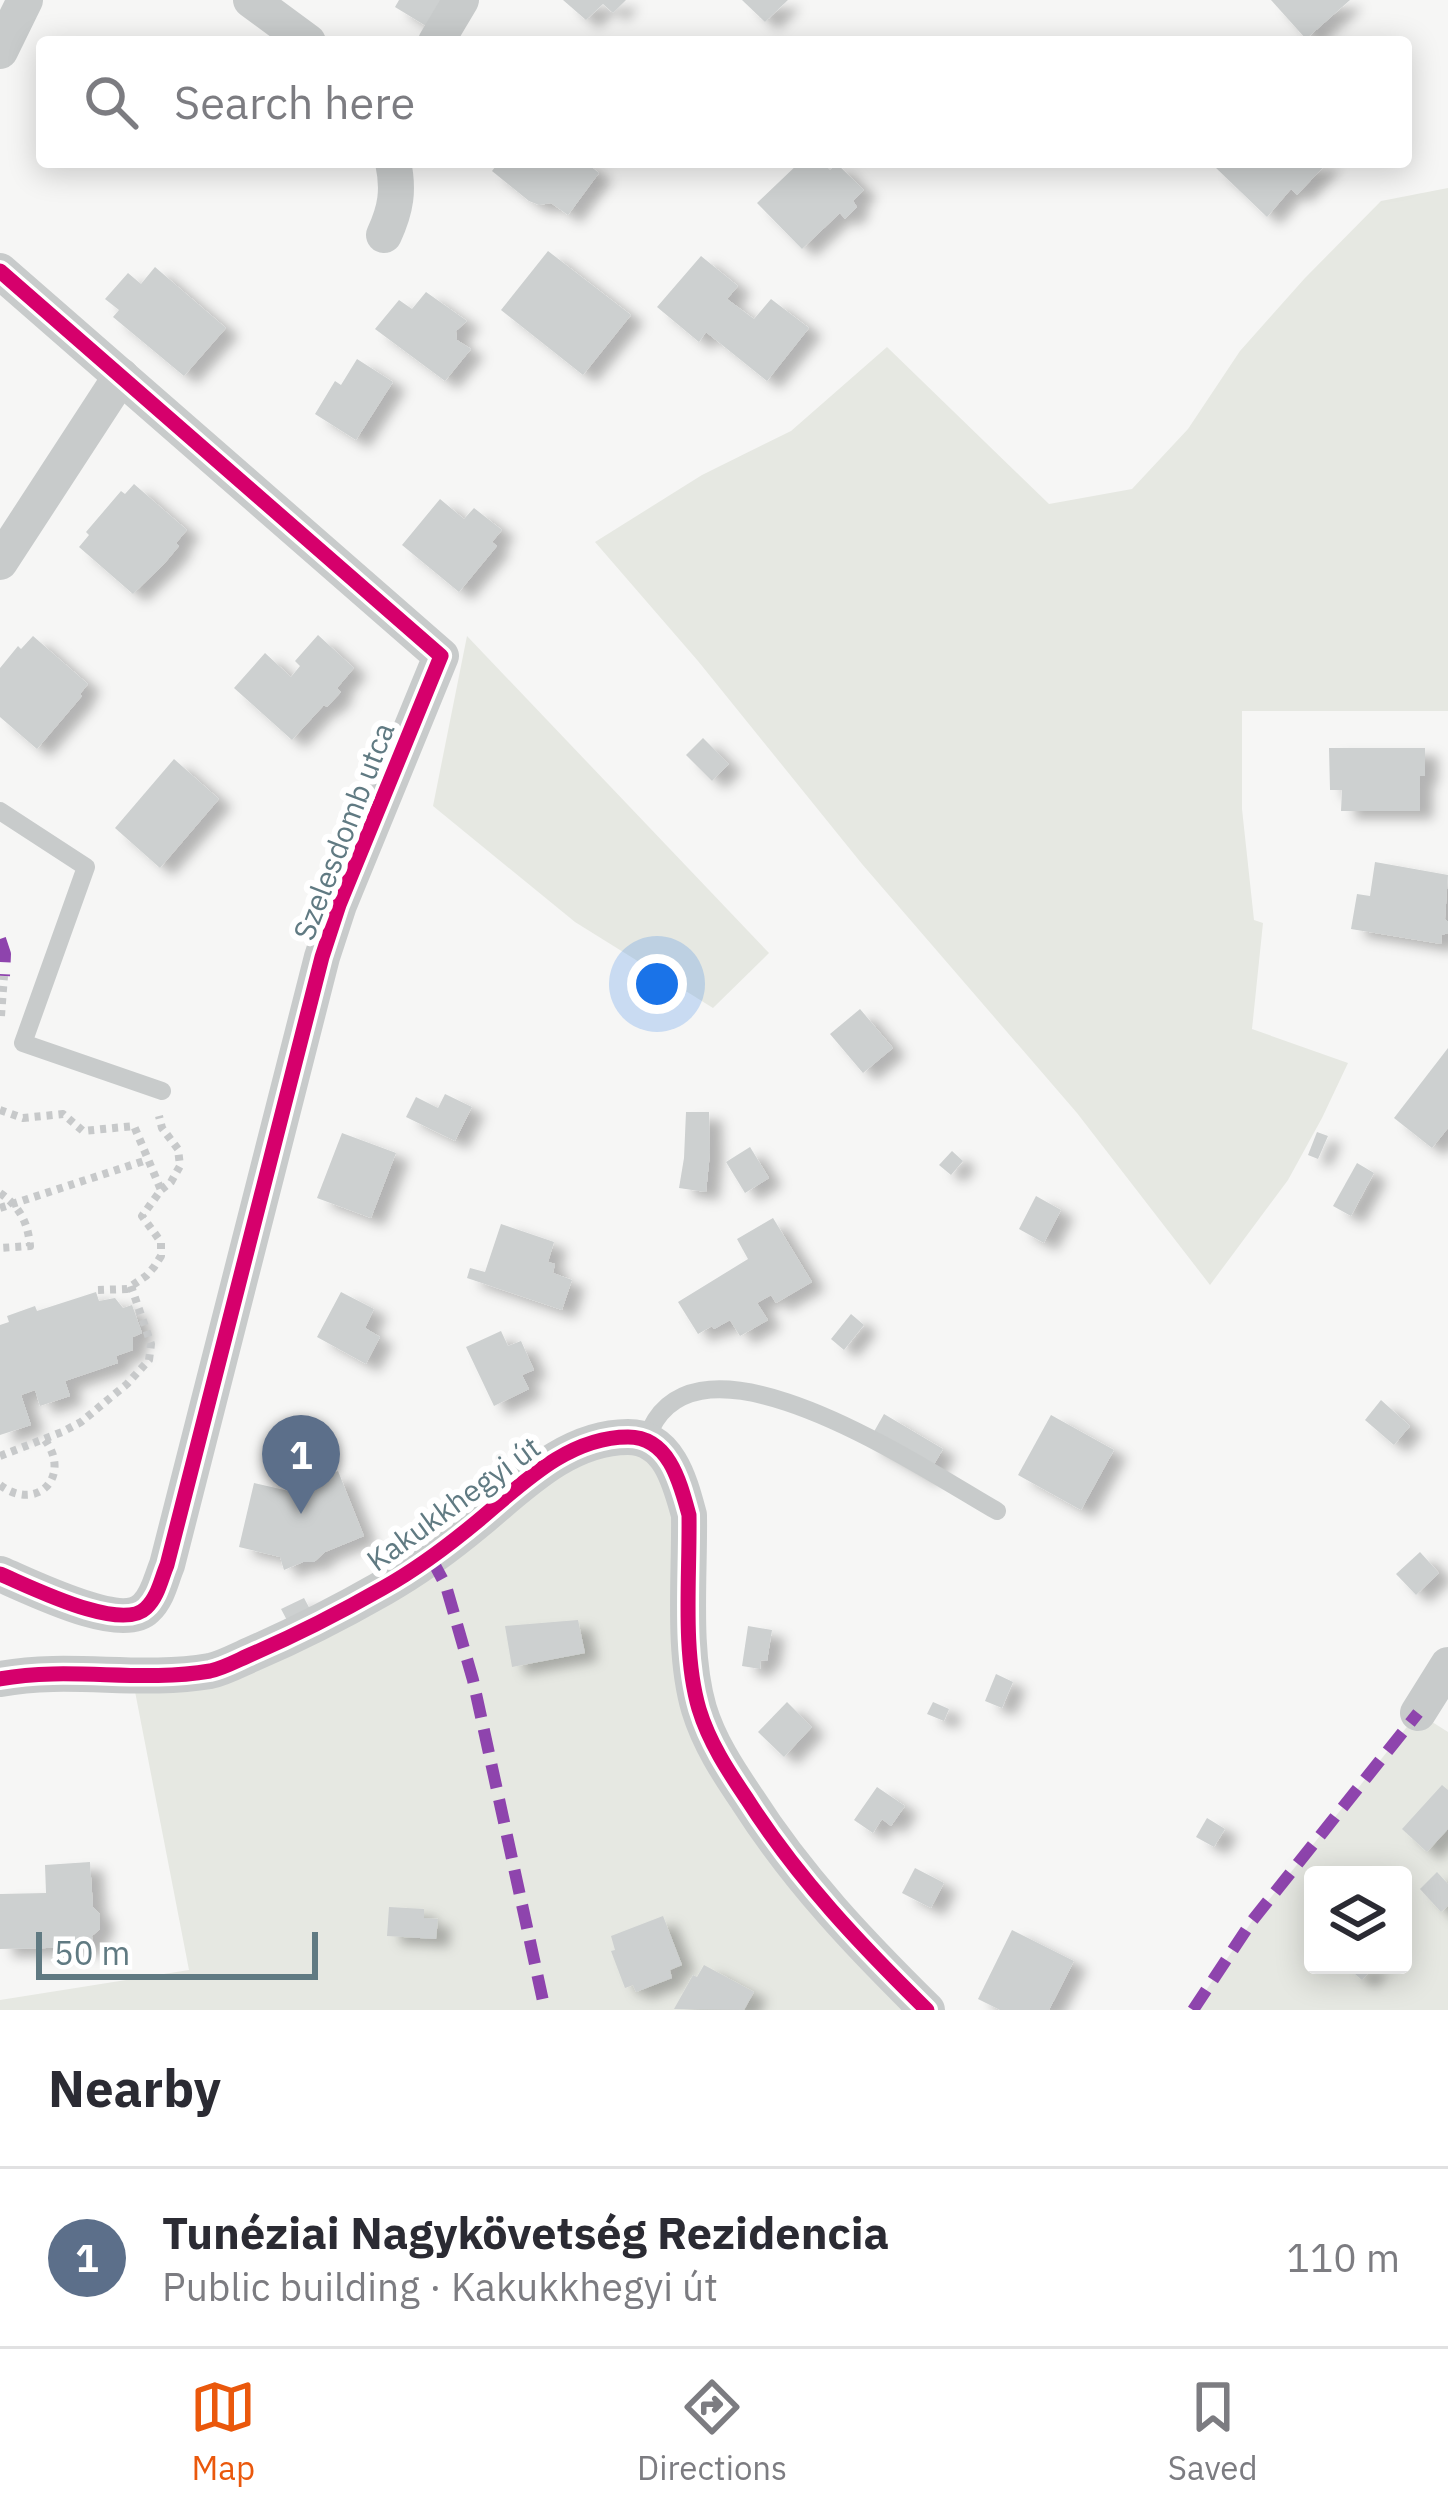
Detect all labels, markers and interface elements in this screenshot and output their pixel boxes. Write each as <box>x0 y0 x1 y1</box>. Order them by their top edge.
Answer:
search box <box>36 36 1412 168</box>
icon: search <box>78 69 144 135</box>
text: Search here <box>174 73 415 131</box>
street label: Szelesdomb utca <box>284 717 402 945</box>
your location <box>627 954 687 1014</box>
pin: 1 <box>262 1415 340 1514</box>
street label: Kakukkhegyi út <box>358 1427 548 1579</box>
map controls <box>1304 1866 1412 1974</box>
button: layers <box>1304 1866 1412 1974</box>
scale bar <box>36 1926 318 1979</box>
text: 50 m <box>54 1931 130 1974</box>
text: Nearby <box>48 2055 221 2121</box>
text: Tunéziai Nagykövetség Rezidencia <box>162 2203 889 2261</box>
text: 1 <box>75 2232 99 2283</box>
text: 110 m <box>1287 2232 1400 2283</box>
text: Public building · Kakukkhegyi út <box>162 2261 718 2312</box>
tab: Map <box>190 2374 256 2489</box>
tab: Directions <box>637 2374 787 2489</box>
tab: Saved <box>1168 2374 1258 2489</box>

